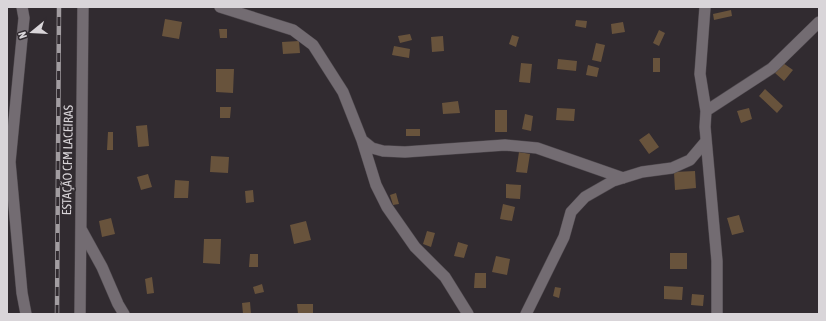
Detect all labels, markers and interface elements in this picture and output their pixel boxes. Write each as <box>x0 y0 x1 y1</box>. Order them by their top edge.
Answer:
north arrow <box>12 12 52 52</box>
text: N <box>16 30 29 40</box>
street label: ESTAÇÃO CFM LACEIRAS <box>59 104 76 215</box>

